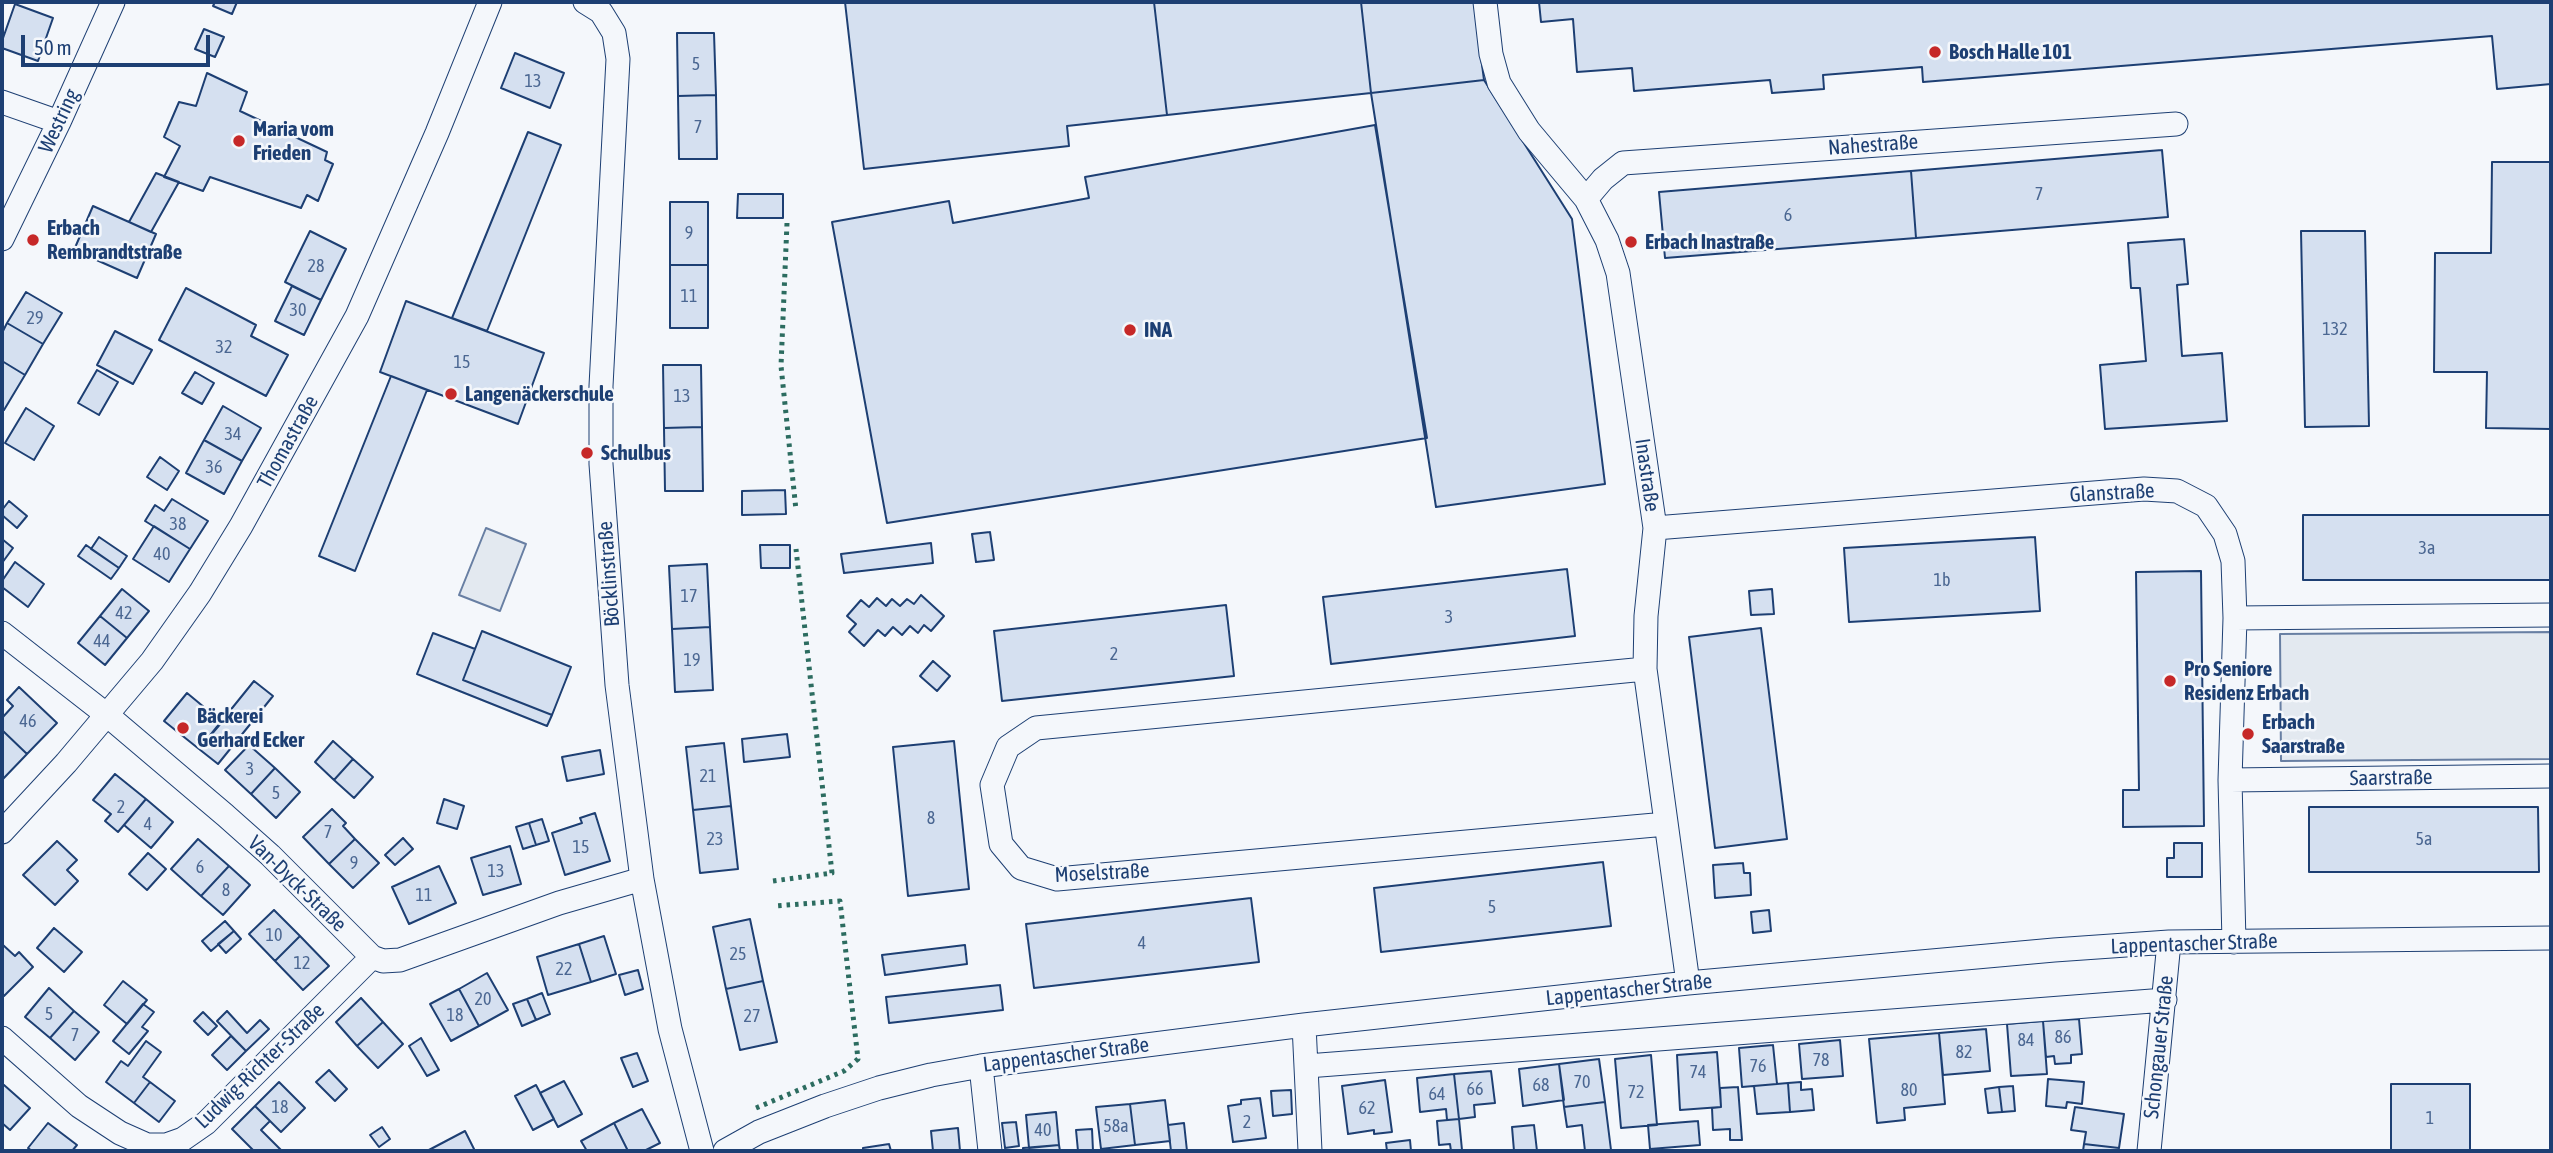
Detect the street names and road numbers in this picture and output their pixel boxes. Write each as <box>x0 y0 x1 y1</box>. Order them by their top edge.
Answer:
street label: Westring <box>33 85 85 157</box>
street label: Nahestraße <box>1827 129 1919 161</box>
street label: Thomastraße <box>252 391 324 493</box>
street label: Inastraße <box>1629 437 1665 513</box>
street label: Glanstraße <box>2069 478 2155 508</box>
street label: Böcklinstraße <box>593 520 625 628</box>
street label: Saarstraße <box>2349 765 2433 791</box>
street label: Van-Dyck-Straße <box>243 831 351 937</box>
street label: Moselstraße <box>1054 858 1150 888</box>
street label: Lappentascher Straße <box>2110 928 2278 960</box>
street label: Lappentascher Straße <box>1545 969 1713 1011</box>
street label: Schongauer Straße <box>2139 974 2179 1120</box>
street label: Ludwig-Richter-Straße <box>190 998 330 1134</box>
street label: Lappentascher Straße <box>982 1032 1150 1078</box>

